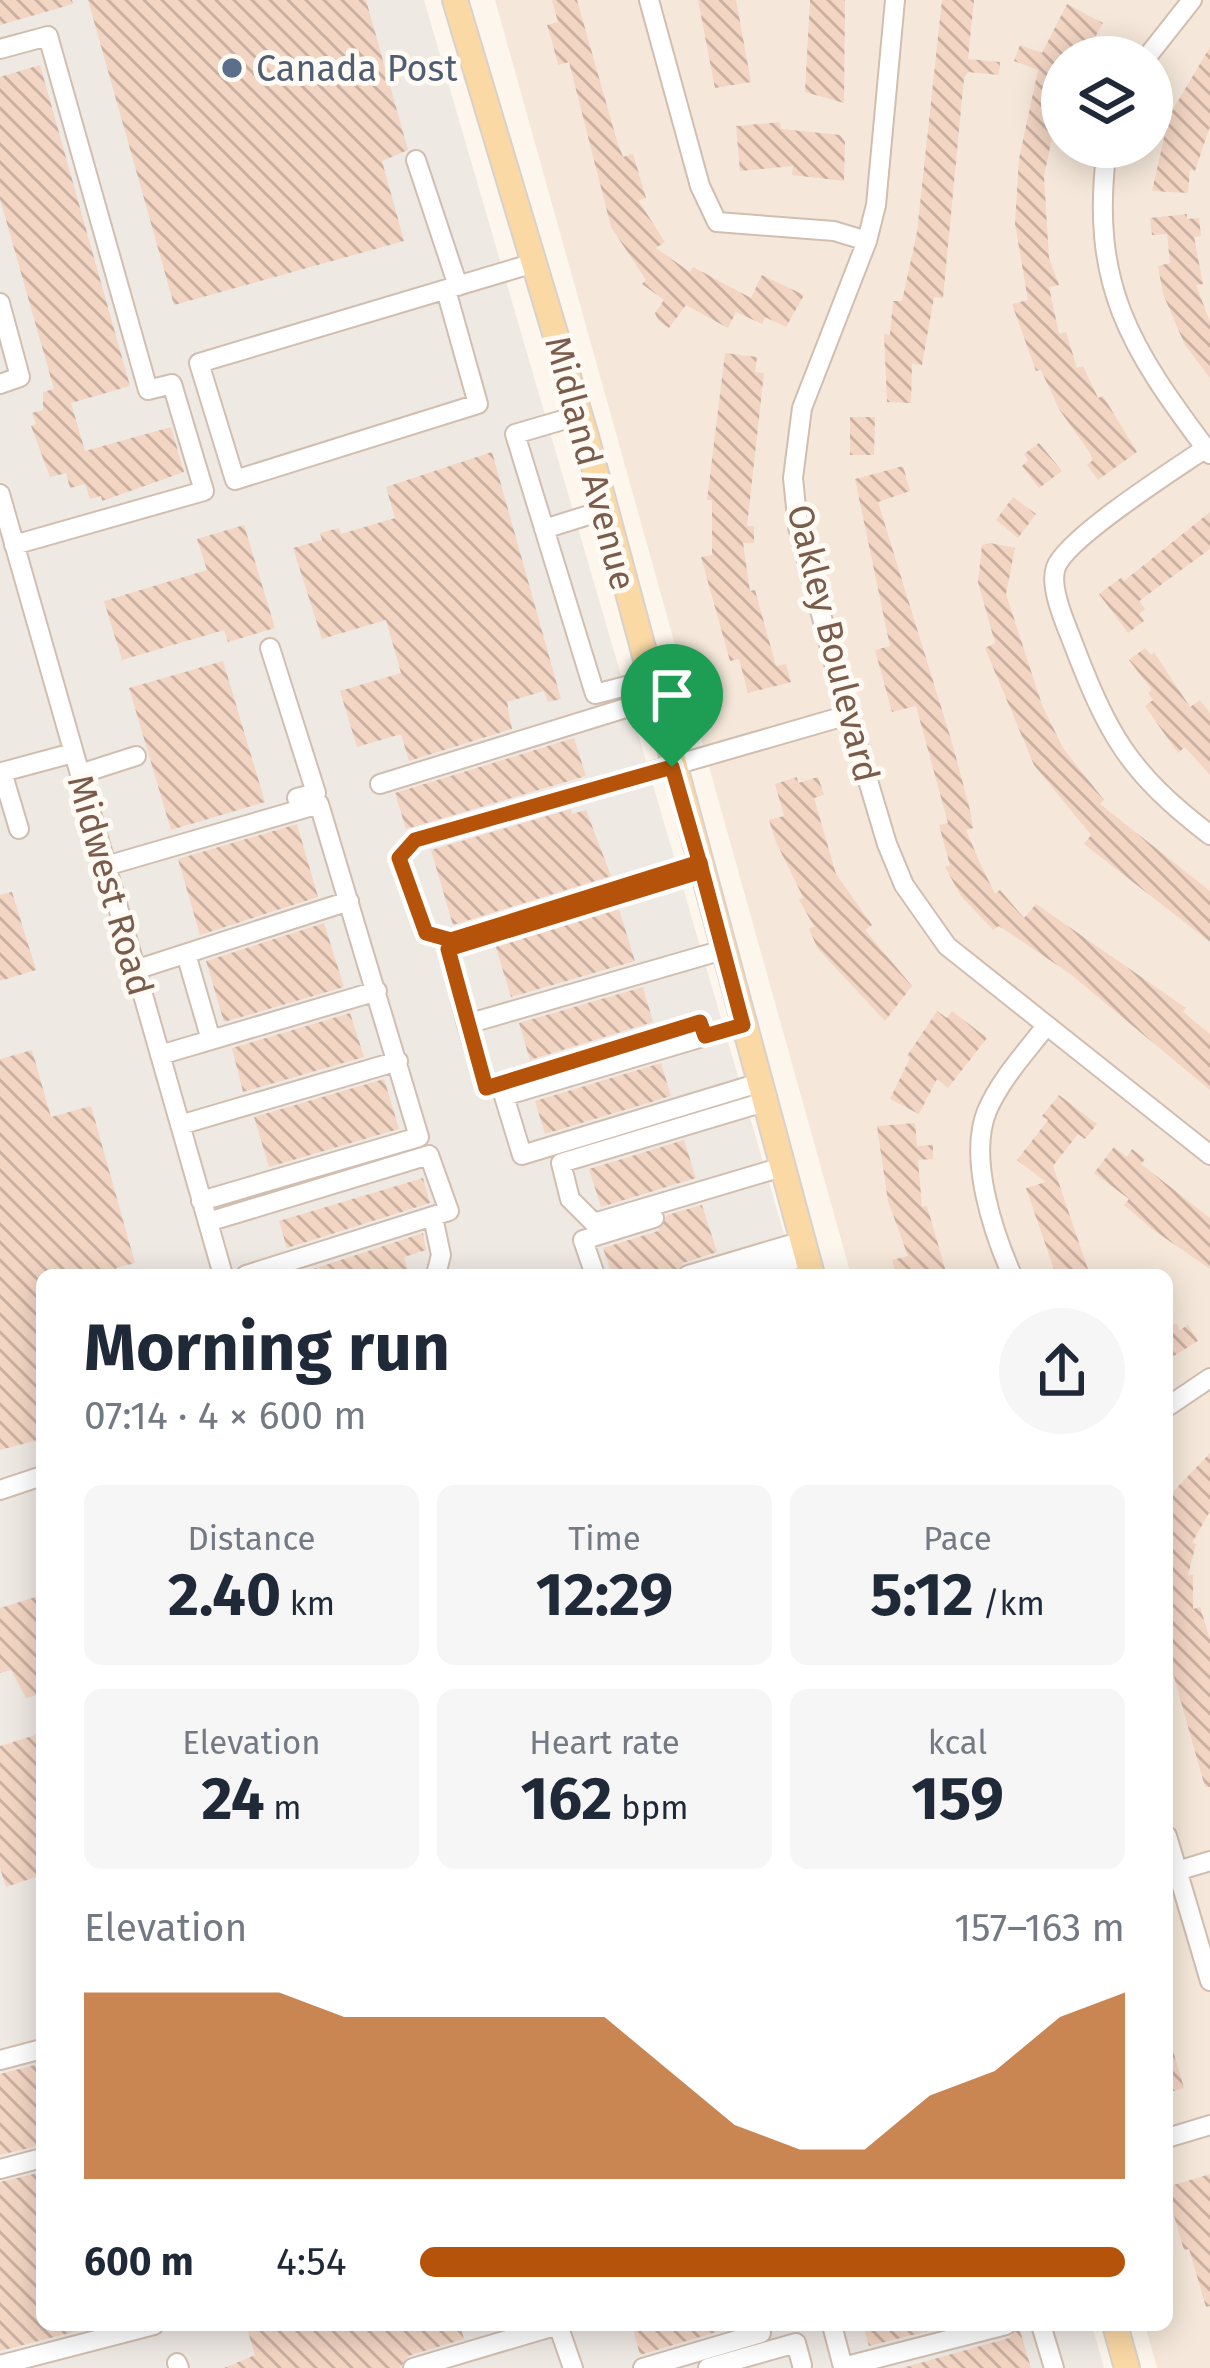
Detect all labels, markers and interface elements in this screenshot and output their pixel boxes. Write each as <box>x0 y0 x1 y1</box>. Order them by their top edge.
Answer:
map controls <box>1041 36 1173 168</box>
button: layers <box>1041 36 1173 168</box>
place label: Canada Post <box>256 47 457 91</box>
marker: Canada Post <box>219 55 245 81</box>
street label: Midland Avenue <box>535 331 645 595</box>
street label: Oakley Boulevard <box>777 500 889 787</box>
pin <box>621 644 723 767</box>
icon: arrive <box>639 662 705 728</box>
street label: Midwest Road <box>58 770 163 1001</box>
text: Morning run <box>84 1308 450 1387</box>
button: share <box>999 1308 1125 1434</box>
text: 07:14 · 4 × 600 m <box>84 1393 367 1439</box>
text: Distance <box>187 1519 316 1559</box>
text: Time <box>568 1519 641 1559</box>
text: Pace <box>923 1519 992 1559</box>
text: 2.40 <box>168 1559 281 1631</box>
text: 12:29 <box>536 1559 673 1631</box>
text: 5:12 <box>870 1559 974 1631</box>
text: km <box>281 1584 335 1624</box>
text: /km <box>974 1584 1045 1624</box>
text: Elevation <box>182 1723 321 1763</box>
text: Heart rate <box>529 1723 680 1763</box>
text: kcal <box>928 1723 987 1763</box>
text: 24 <box>201 1763 265 1835</box>
text: 162 <box>520 1763 612 1835</box>
text: 159 <box>911 1763 1004 1835</box>
text: m <box>265 1788 302 1828</box>
text: bpm <box>612 1788 689 1828</box>
text: Elevation <box>84 1905 247 1951</box>
text: 157–163 m <box>954 1905 1125 1951</box>
text: 600 m <box>84 2239 194 2285</box>
text: 4:54 <box>276 2239 347 2285</box>

